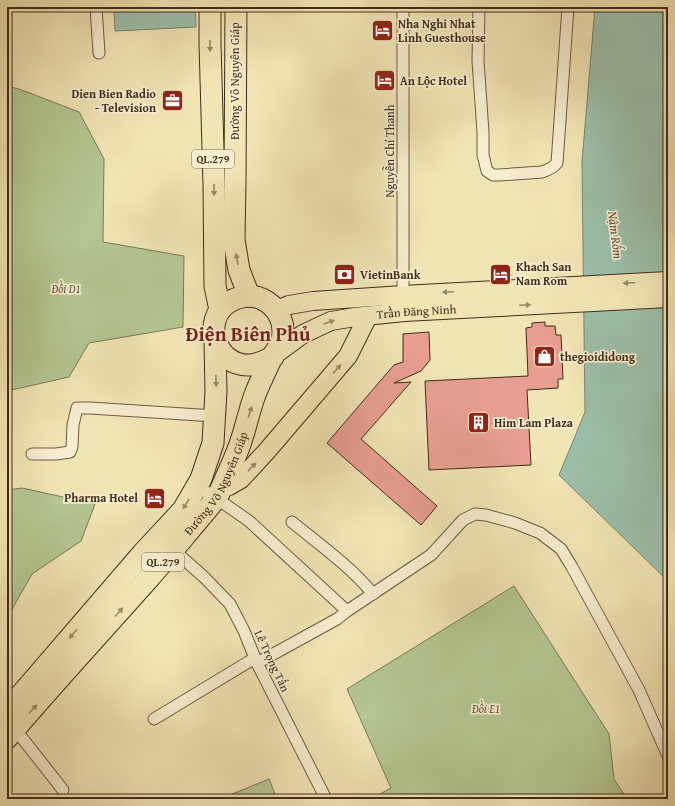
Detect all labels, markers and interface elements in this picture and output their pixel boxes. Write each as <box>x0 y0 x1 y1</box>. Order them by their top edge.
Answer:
place label: Nha Nghi Nhat Linh Guesthouse <box>398 15 486 46</box>
hotel icon: Nha Nghi Nhat Linh Guesthouse <box>369 18 395 44</box>
street label: Đường Võ Nguyên Giáp <box>226 22 243 140</box>
one-way arrow <box>207 40 214 52</box>
hotel icon: An Lộc Hotel <box>372 68 398 94</box>
place label: An Lộc Hotel <box>400 72 467 89</box>
place label: Dien Bien Radio - Television <box>71 85 157 116</box>
office icon: Dien Bien Radio - Television <box>159 88 185 114</box>
street label: Nguyễn Chí Thanh <box>381 104 398 198</box>
road number: QL.279 <box>192 150 234 168</box>
one-way arrow <box>211 184 217 197</box>
water label: Nậm Rốm <box>603 210 628 261</box>
one-way arrow <box>234 253 240 265</box>
place label: Khach San Nam Rom <box>516 258 571 289</box>
hotel icon: Khach San Nam Rom <box>488 261 514 287</box>
bank icon: VietinBank <box>331 262 357 288</box>
place label: VietinBank <box>360 266 421 283</box>
park label: Đồi D1 <box>50 280 81 297</box>
one-way arrow <box>622 280 635 286</box>
one-way arrow <box>442 289 454 296</box>
street label: Trần Đăng Ninh <box>376 300 457 323</box>
one-way arrow <box>519 302 531 309</box>
district label: Điện Biên Phủ <box>186 319 311 348</box>
one-way arrow <box>324 319 336 325</box>
shop icon: thegioididong <box>532 344 558 370</box>
place label: thegioididong <box>560 348 636 365</box>
one-way arrow <box>333 364 342 375</box>
one-way arrow <box>213 375 219 388</box>
one-way arrow <box>247 406 253 418</box>
building icon: Him Lam Plaza <box>465 410 491 436</box>
place label: Him Lam Plaza <box>494 414 574 431</box>
street label: Đường Võ Nguyên Giáp <box>180 429 252 539</box>
one-way arrow <box>247 463 256 472</box>
hotel icon: Pharma Hotel <box>141 485 167 511</box>
place label: Pharma Hotel <box>64 489 138 506</box>
one-way arrow <box>182 498 189 510</box>
road number: QL.279 <box>142 553 184 571</box>
one-way arrow <box>114 607 124 617</box>
street label: Lê Trọng Tấn <box>251 627 294 695</box>
one-way arrow <box>68 629 77 639</box>
park label: Đồi E1 <box>471 700 500 717</box>
one-way arrow <box>28 704 37 714</box>

